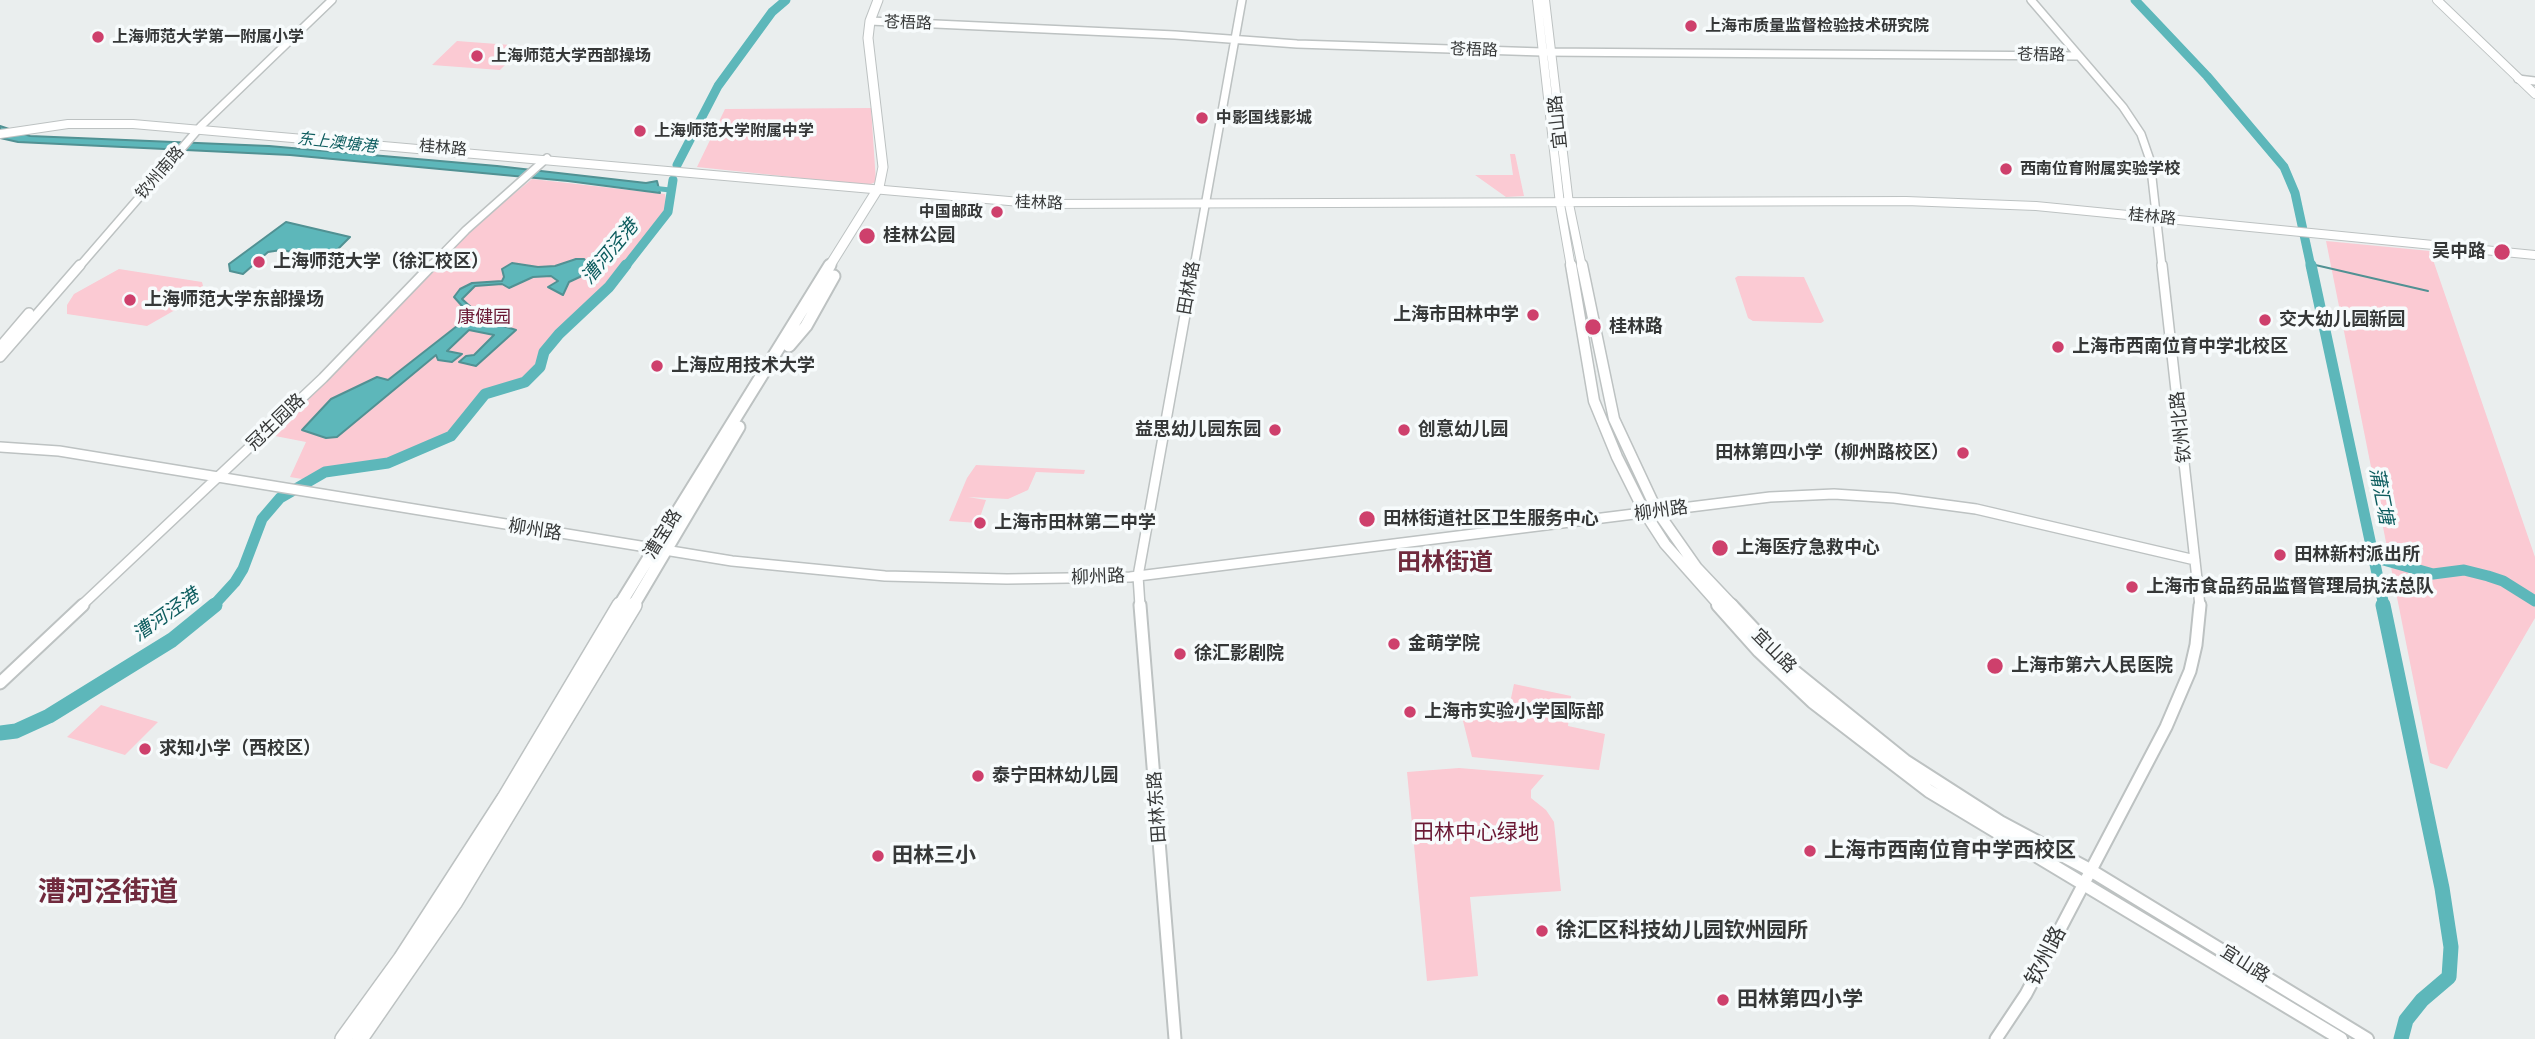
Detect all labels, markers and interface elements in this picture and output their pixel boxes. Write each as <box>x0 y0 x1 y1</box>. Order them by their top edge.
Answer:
street label: 苍梧路 <box>884 13 932 33</box>
place label: 上海市质量监督检验技术研究院 <box>1705 16 1929 36</box>
marker: 上海市质量监督检验技术研究院 <box>1683 18 1699 34</box>
place label: 上海师范大学第一附属小学 <box>112 27 304 47</box>
marker: 上海师范大学第一附属小学 <box>90 29 106 45</box>
street label: 苍梧路 <box>1450 40 1498 60</box>
street label: 苍梧路 <box>2017 45 2065 65</box>
place label: 上海师范大学西部操场 <box>491 46 651 66</box>
marker: 上海师范大学西部操场 <box>469 48 485 64</box>
street label: 宜山路 <box>1544 94 1572 150</box>
place label: 中影国线影城 <box>1216 108 1312 128</box>
marker: 中影国线影城 <box>1194 110 1210 126</box>
place label: 上海师范大学附属中学 <box>654 121 814 141</box>
marker: 上海师范大学附属中学 <box>632 123 648 139</box>
water label: 东上澳塘港 <box>296 129 378 157</box>
street label: 桂林路 <box>418 136 468 160</box>
street label: 钦州南路 <box>132 143 188 203</box>
place label: 西南位育附属实验学校 <box>2020 159 2180 179</box>
marker: 西南位育附属实验学校 <box>1998 161 2014 177</box>
street label: 桂林路 <box>1015 193 1063 213</box>
place label: 中国邮政 <box>919 202 983 222</box>
marker: 中国邮政 <box>989 204 1005 220</box>
street label: 桂林路 <box>2127 205 2177 229</box>
water label: 漕河泾港 <box>577 216 643 288</box>
place label: 桂林公园 <box>883 225 955 247</box>
marker: 桂林公园 <box>857 226 877 246</box>
place label: 吴中路 <box>2432 241 2486 263</box>
marker: 吴中路 <box>2492 242 2512 262</box>
place label: 上海师范大学（徐汇校区） <box>273 251 489 273</box>
marker: 上海师范大学（徐汇校区） <box>251 254 267 270</box>
street label: 田林路 <box>1174 260 1204 316</box>
place label: 上海师范大学东部操场 <box>144 289 324 311</box>
marker: 上海师范大学东部操场 <box>122 292 138 308</box>
place label: 上海市田林中学 <box>1393 304 1519 326</box>
park label: 康健园 <box>457 307 511 329</box>
marker: 上海市田林中学 <box>1525 307 1541 323</box>
place label: 交大幼儿园新园 <box>2279 309 2405 331</box>
marker: 交大幼儿园新园 <box>2257 312 2273 328</box>
place label: 桂林路 <box>1609 316 1663 338</box>
marker: 桂林路 <box>1583 317 1603 337</box>
place label: 上海市西南位育中学北校区 <box>2072 336 2288 358</box>
marker: 上海市西南位育中学北校区 <box>2050 339 2066 355</box>
place label: 上海应用技术大学 <box>671 355 815 377</box>
marker: 上海应用技术大学 <box>649 358 665 374</box>
street label: 冠生园路 <box>243 389 309 455</box>
street label: 钦州北路 <box>2166 390 2196 464</box>
place label: 益思幼儿园东园 <box>1135 419 1261 441</box>
place label: 创意幼儿园 <box>1418 419 1508 441</box>
marker: 益思幼儿园东园 <box>1267 422 1283 438</box>
marker: 创意幼儿园 <box>1396 422 1412 438</box>
place label: 田林第四小学（柳州路校区） <box>1715 442 1949 464</box>
marker: 田林第四小学（柳州路校区） <box>1955 445 1971 461</box>
water label: 蒲汇塘 <box>2364 466 2398 526</box>
street label: 柳州路 <box>1633 497 1689 525</box>
street label: 漕宝路 <box>640 505 686 563</box>
place label: 田林街道社区卫生服务中心 <box>1383 508 1599 530</box>
marker: 田林街道社区卫生服务中心 <box>1357 509 1377 529</box>
place label: 上海市田林第二中学 <box>994 512 1156 534</box>
street label: 柳州路 <box>507 515 563 545</box>
marker: 上海市田林第二中学 <box>972 515 988 531</box>
place label: 上海医疗急救中心 <box>1736 537 1880 559</box>
marker: 上海医疗急救中心 <box>1710 538 1730 558</box>
place label: 田林新村派出所 <box>2294 544 2420 566</box>
marker: 田林新村派出所 <box>2272 547 2288 563</box>
district label: 田林街道 <box>1397 549 1493 577</box>
street label: 柳州路 <box>1071 565 1125 589</box>
place label: 上海市食品药品监督管理局执法总队 <box>2146 576 2434 598</box>
marker: 上海市食品药品监督管理局执法总队 <box>2124 579 2140 595</box>
water label: 漕河泾港 <box>128 584 204 646</box>
street label: 宜山路 <box>1747 624 1801 678</box>
place label: 金萌学院 <box>1408 633 1480 655</box>
marker: 金萌学院 <box>1386 636 1402 652</box>
place label: 徐汇影剧院 <box>1194 643 1284 665</box>
marker: 徐汇影剧院 <box>1172 646 1188 662</box>
place label: 上海市第六人民医院 <box>2011 655 2173 677</box>
marker: 上海市第六人民医院 <box>1985 656 2005 676</box>
place label: 上海市实验小学国际部 <box>1424 701 1604 723</box>
marker: 上海市实验小学国际部 <box>1402 704 1418 720</box>
place label: 求知小学（西校区） <box>159 738 321 760</box>
marker: 求知小学（西校区） <box>137 741 153 757</box>
place label: 泰宁田林幼儿园 <box>992 765 1118 787</box>
marker: 泰宁田林幼儿园 <box>970 768 986 784</box>
street label: 田林东路 <box>1144 770 1170 844</box>
park label: 田林中心绿地 <box>1413 820 1539 846</box>
place label: 上海市西南位育中学西校区 <box>1824 838 2076 864</box>
place label: 田林三小 <box>892 843 976 869</box>
marker: 上海市西南位育中学西校区 <box>1802 843 1818 859</box>
marker: 田林三小 <box>870 848 886 864</box>
district label: 漕河泾街道 <box>38 876 178 910</box>
place label: 徐汇区科技幼儿园钦州园所 <box>1556 918 1808 944</box>
street label: 钦州路 <box>2020 922 2072 990</box>
marker: 徐汇区科技幼儿园钦州园所 <box>1534 923 1550 939</box>
street label: 宜山路 <box>2216 941 2274 987</box>
place label: 田林第四小学 <box>1737 987 1863 1013</box>
marker: 田林第四小学 <box>1715 992 1731 1008</box>

